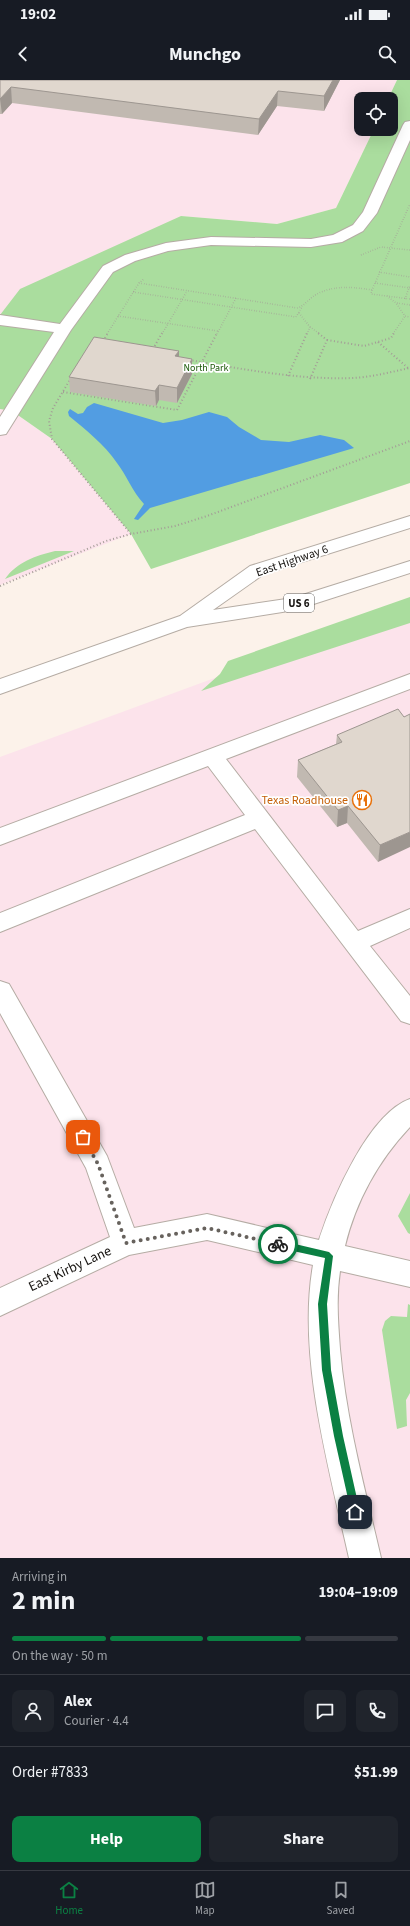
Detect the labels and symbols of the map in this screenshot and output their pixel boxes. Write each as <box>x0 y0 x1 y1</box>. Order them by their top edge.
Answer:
park label: North Park <box>184 361 228 375</box>
street label: East Highway 6 <box>254 541 330 581</box>
road number: US 6 <box>284 594 314 612</box>
restaurant icon: Texas Roadhouse <box>351 789 373 811</box>
place label: Texas Roadhouse <box>261 792 348 809</box>
pin <box>66 1120 100 1154</box>
courier <box>258 1224 298 1264</box>
street label: East Kirby Lane <box>25 1241 115 1297</box>
pin <box>338 1495 372 1529</box>

